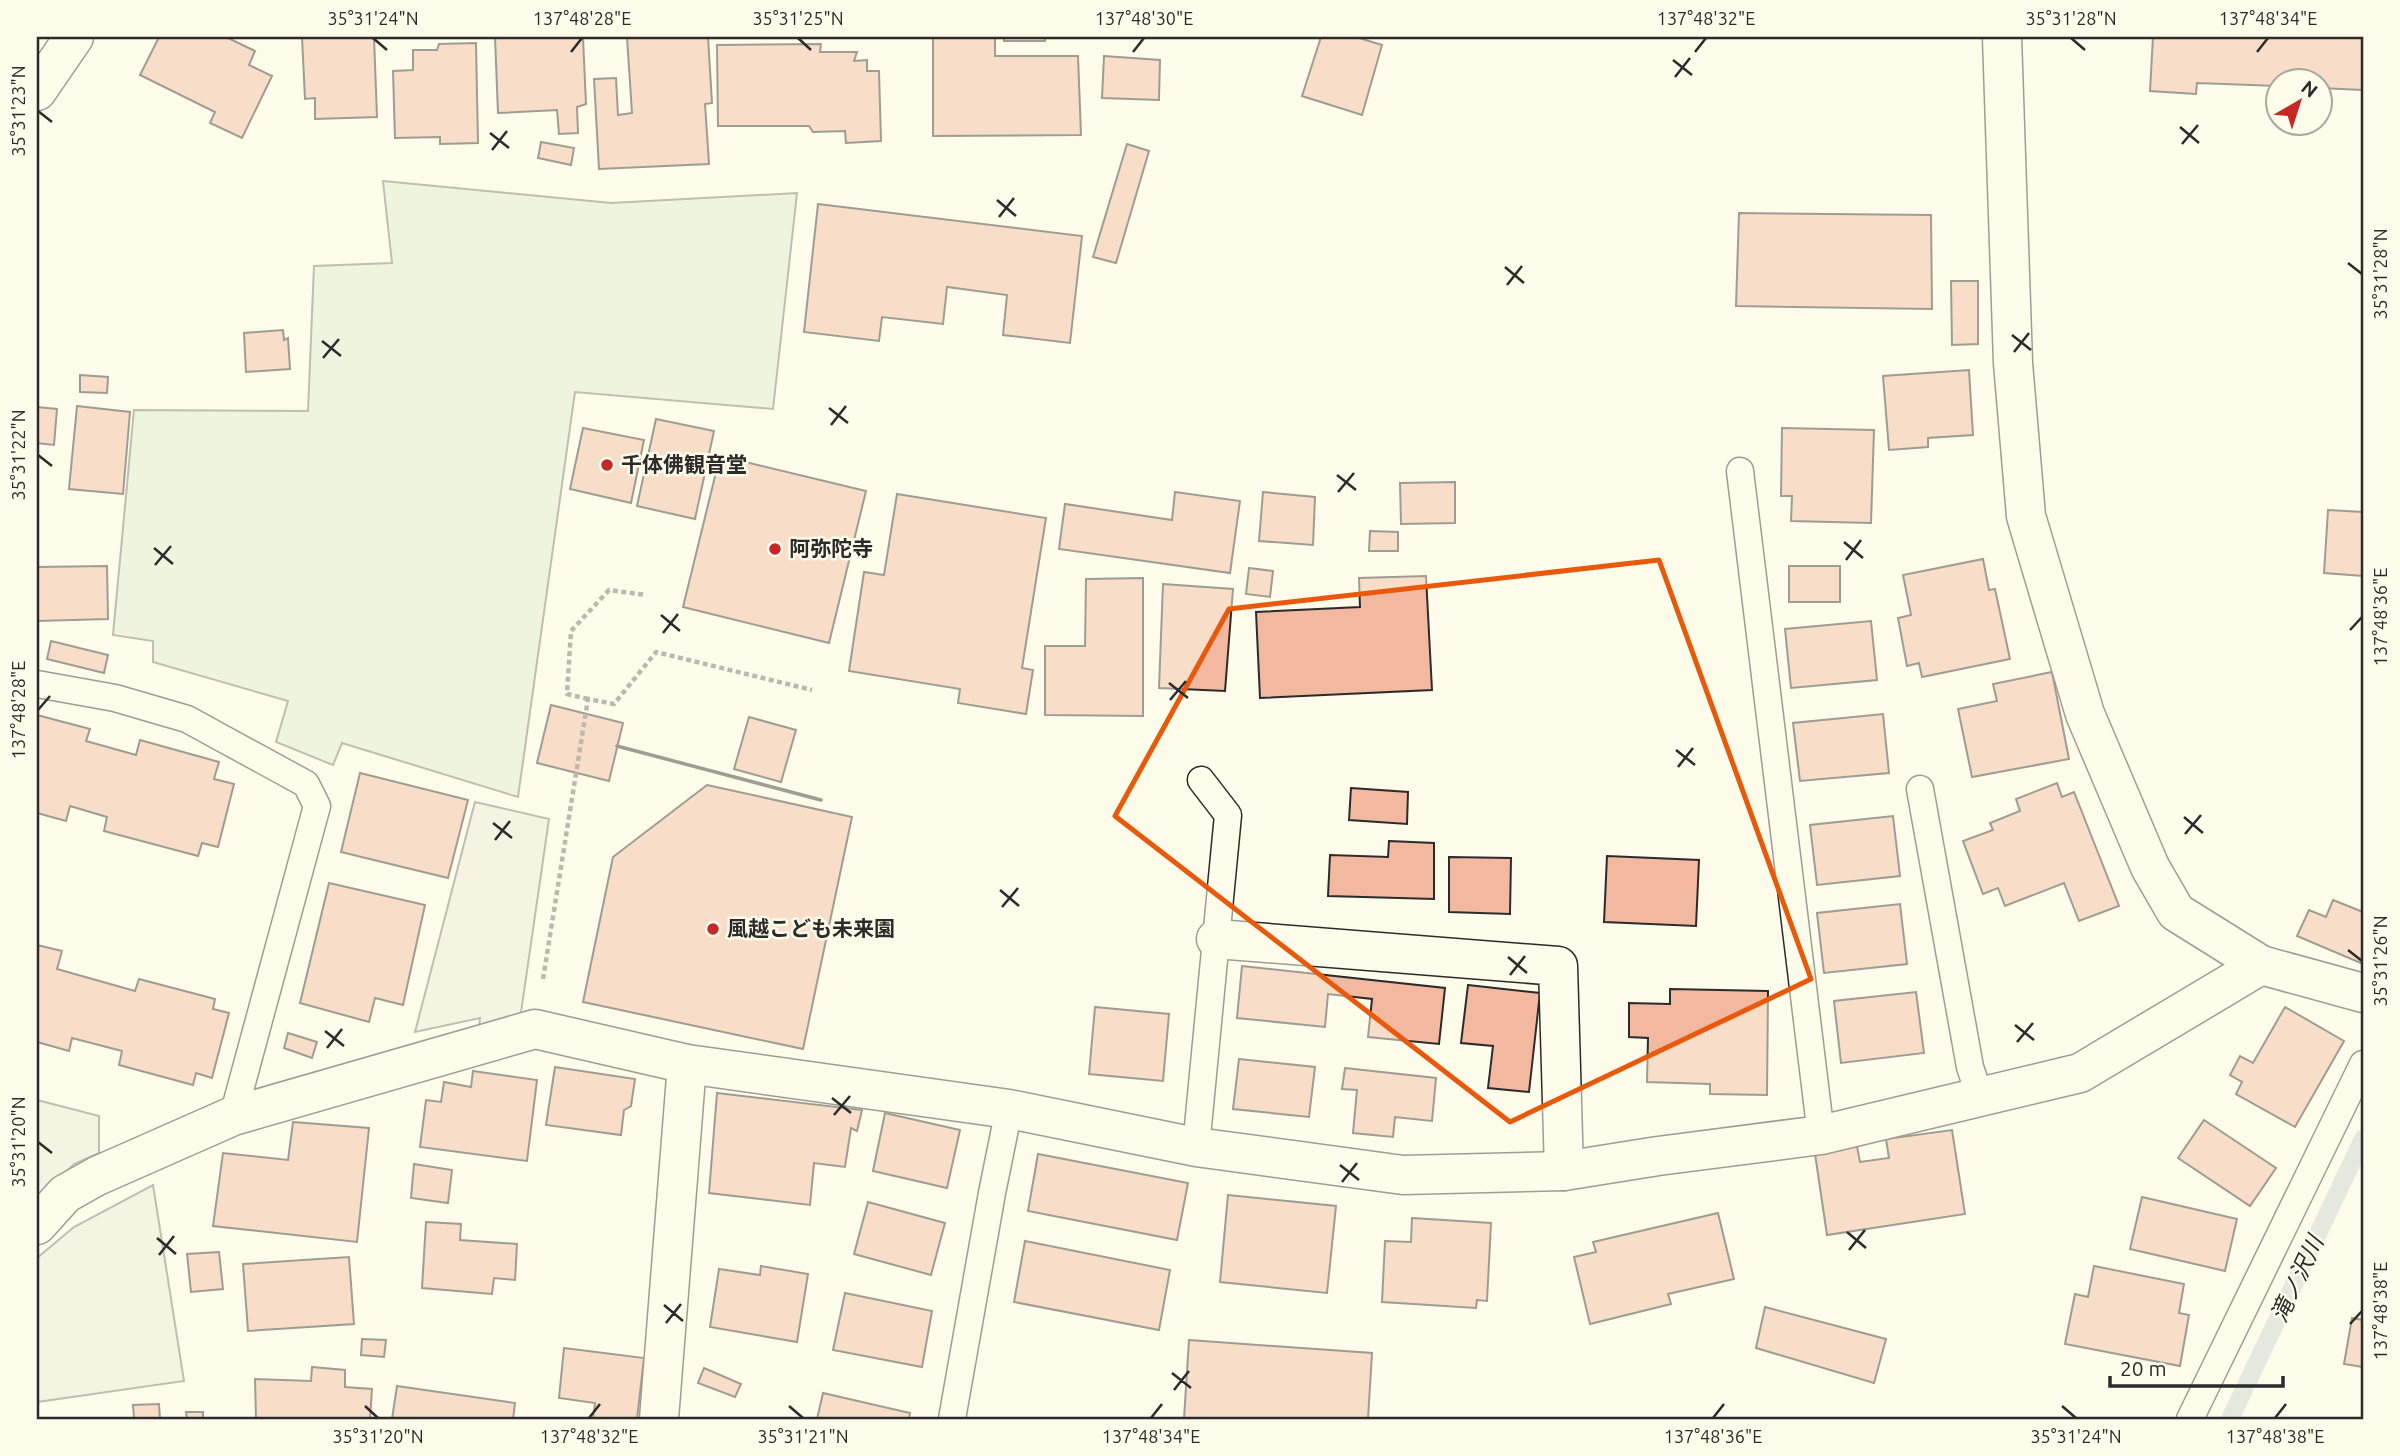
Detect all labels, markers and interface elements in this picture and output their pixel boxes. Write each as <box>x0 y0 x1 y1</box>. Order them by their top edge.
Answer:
text: 35°31'24"N <box>327 8 419 28</box>
text: 137°48'28"E <box>533 8 631 28</box>
text: 35°31'25"N <box>752 8 844 28</box>
text: 137°48'30"E <box>1095 8 1193 28</box>
text: 137°48'32"E <box>1657 8 1755 28</box>
text: 35°31'28"N <box>2025 8 2117 28</box>
text: 137°48'34"E <box>2219 8 2317 28</box>
text: 35°31'23"N <box>8 65 28 157</box>
north arrow <box>2264 66 2334 136</box>
text: N <box>2297 76 2322 102</box>
text: 35°31'28"N <box>2370 228 2390 320</box>
text: 35°31'22"N <box>8 409 28 501</box>
place label: 千体佛観音堂 <box>621 452 747 476</box>
marker: 千体佛観音堂 <box>599 457 615 473</box>
place label: 阿弥陀寺 <box>789 536 873 560</box>
marker: 阿弥陀寺 <box>767 541 783 557</box>
text: 137°48'36"E <box>2370 568 2390 666</box>
text: 137°48'28"E <box>8 661 28 759</box>
text: 35°31'26"N <box>2370 915 2390 1007</box>
place label: 風越こども未来園 <box>727 916 895 940</box>
marker: 風越こども未来園 <box>705 921 721 937</box>
text: 35°31'20"N <box>8 1096 28 1188</box>
water label: 滝ノ沢川 <box>2266 1229 2329 1326</box>
text: 137°48'38"E <box>2370 1262 2390 1360</box>
scale bar <box>2110 1344 2283 1388</box>
text: 20 m <box>2120 1356 2167 1380</box>
text: 35°31'20"N <box>332 1426 424 1446</box>
text: 137°48'32"E <box>540 1426 638 1446</box>
text: 35°31'21"N <box>757 1426 849 1446</box>
text: 137°48'34"E <box>1102 1426 1200 1446</box>
text: 137°48'36"E <box>1664 1426 1762 1446</box>
text: 35°31'24"N <box>2030 1426 2122 1446</box>
text: 137°48'38"E <box>2226 1426 2324 1446</box>

